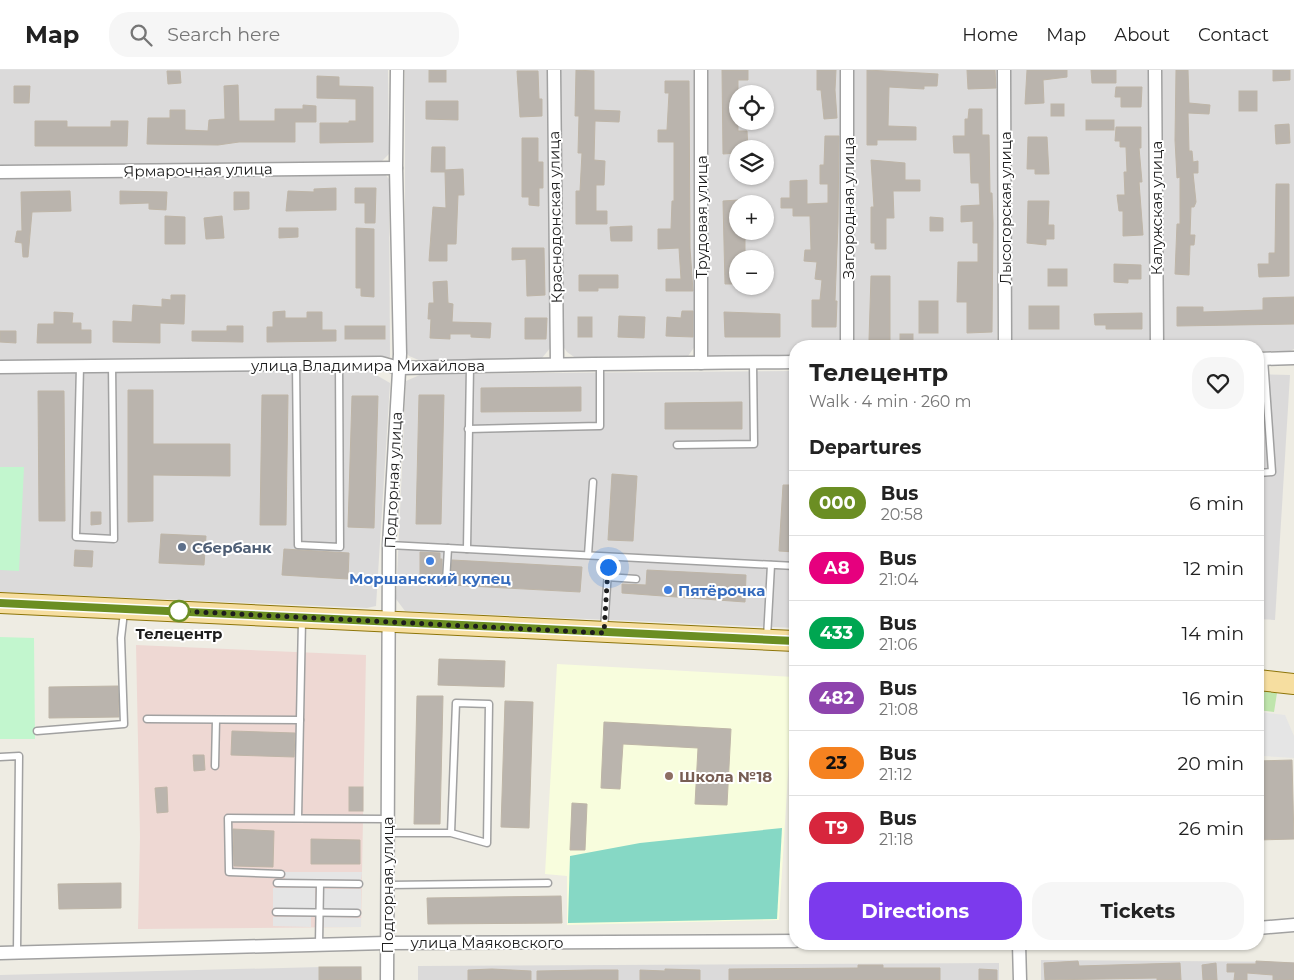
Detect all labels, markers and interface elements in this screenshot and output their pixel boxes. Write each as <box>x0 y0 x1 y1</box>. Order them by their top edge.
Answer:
search box <box>109 12 459 57</box>
text: Map <box>25 20 79 49</box>
icon: search <box>127 21 155 49</box>
text: Search here <box>167 23 280 46</box>
text: Home <box>962 24 1018 46</box>
text: Map <box>1046 24 1086 46</box>
text: About <box>1114 24 1170 46</box>
text: Contact <box>1198 24 1269 46</box>
map controls <box>729 85 774 295</box>
button: locate <box>729 85 774 130</box>
street label: Краснодонская улица <box>544 131 566 303</box>
street label: Лысогорская улица <box>996 131 1015 285</box>
street label: Загородная улица <box>839 137 858 279</box>
button: layers <box>729 140 774 185</box>
street label: Калужская улица <box>1147 141 1166 275</box>
street label: Трудовая улица <box>692 155 711 279</box>
street label: Ярмарочная улица <box>123 159 273 181</box>
button: + <box>729 195 774 240</box>
button: − <box>729 250 774 295</box>
street label: улица Владимира Михайлова <box>250 356 485 375</box>
button: heart <box>1192 357 1244 409</box>
text: Телецентр <box>809 358 948 387</box>
text: Walk · 4 min · 260 m <box>809 392 971 411</box>
street label: Подгорная улица <box>380 411 406 549</box>
text: Departures <box>809 436 921 459</box>
text: Bus <box>881 482 918 505</box>
text: 000 <box>819 492 856 514</box>
text: 6 min <box>1189 492 1244 515</box>
text: 20:58 <box>881 505 923 524</box>
place label: Сбербанк <box>192 538 272 557</box>
marker: Сбербанк <box>176 541 188 553</box>
text: Bus <box>879 547 917 570</box>
marker: Моршанский купец <box>424 555 436 567</box>
your location <box>596 555 621 580</box>
text: А8 <box>823 557 850 579</box>
text: 12 min <box>1183 557 1244 580</box>
place label: Моршанский купец <box>349 569 511 588</box>
text: 21:04 <box>879 570 918 589</box>
place label: Пятёрочка <box>678 581 765 600</box>
marker: Пятёрочка <box>662 584 674 596</box>
marker: Телецентр <box>168 600 190 622</box>
text: Bus <box>879 612 917 635</box>
text: 433 <box>820 622 853 644</box>
text: 14 min <box>1181 622 1244 645</box>
place label: Телецентр <box>136 624 223 643</box>
text: 21:06 <box>879 635 918 654</box>
text: Bus <box>879 677 917 700</box>
text: 482 <box>819 687 854 709</box>
text: 16 min <box>1182 687 1244 710</box>
text: 21:08 <box>879 700 918 719</box>
text: Bus <box>879 742 917 765</box>
text: 23 <box>826 752 847 774</box>
text: 20 min <box>1178 752 1244 775</box>
text: 21:12 <box>879 765 912 784</box>
place label: Школа №18 <box>679 767 772 786</box>
marker: Школа №18 <box>663 770 675 782</box>
text: Bus <box>879 807 917 830</box>
street label: Подгорная улица <box>378 817 397 953</box>
text: Т9 <box>825 817 848 839</box>
text: 26 min <box>1179 817 1244 840</box>
text: 21:18 <box>879 830 913 849</box>
button: Directions <box>809 882 1022 940</box>
button: Tickets <box>1032 882 1244 940</box>
street label: улица Маяковского <box>410 933 563 952</box>

